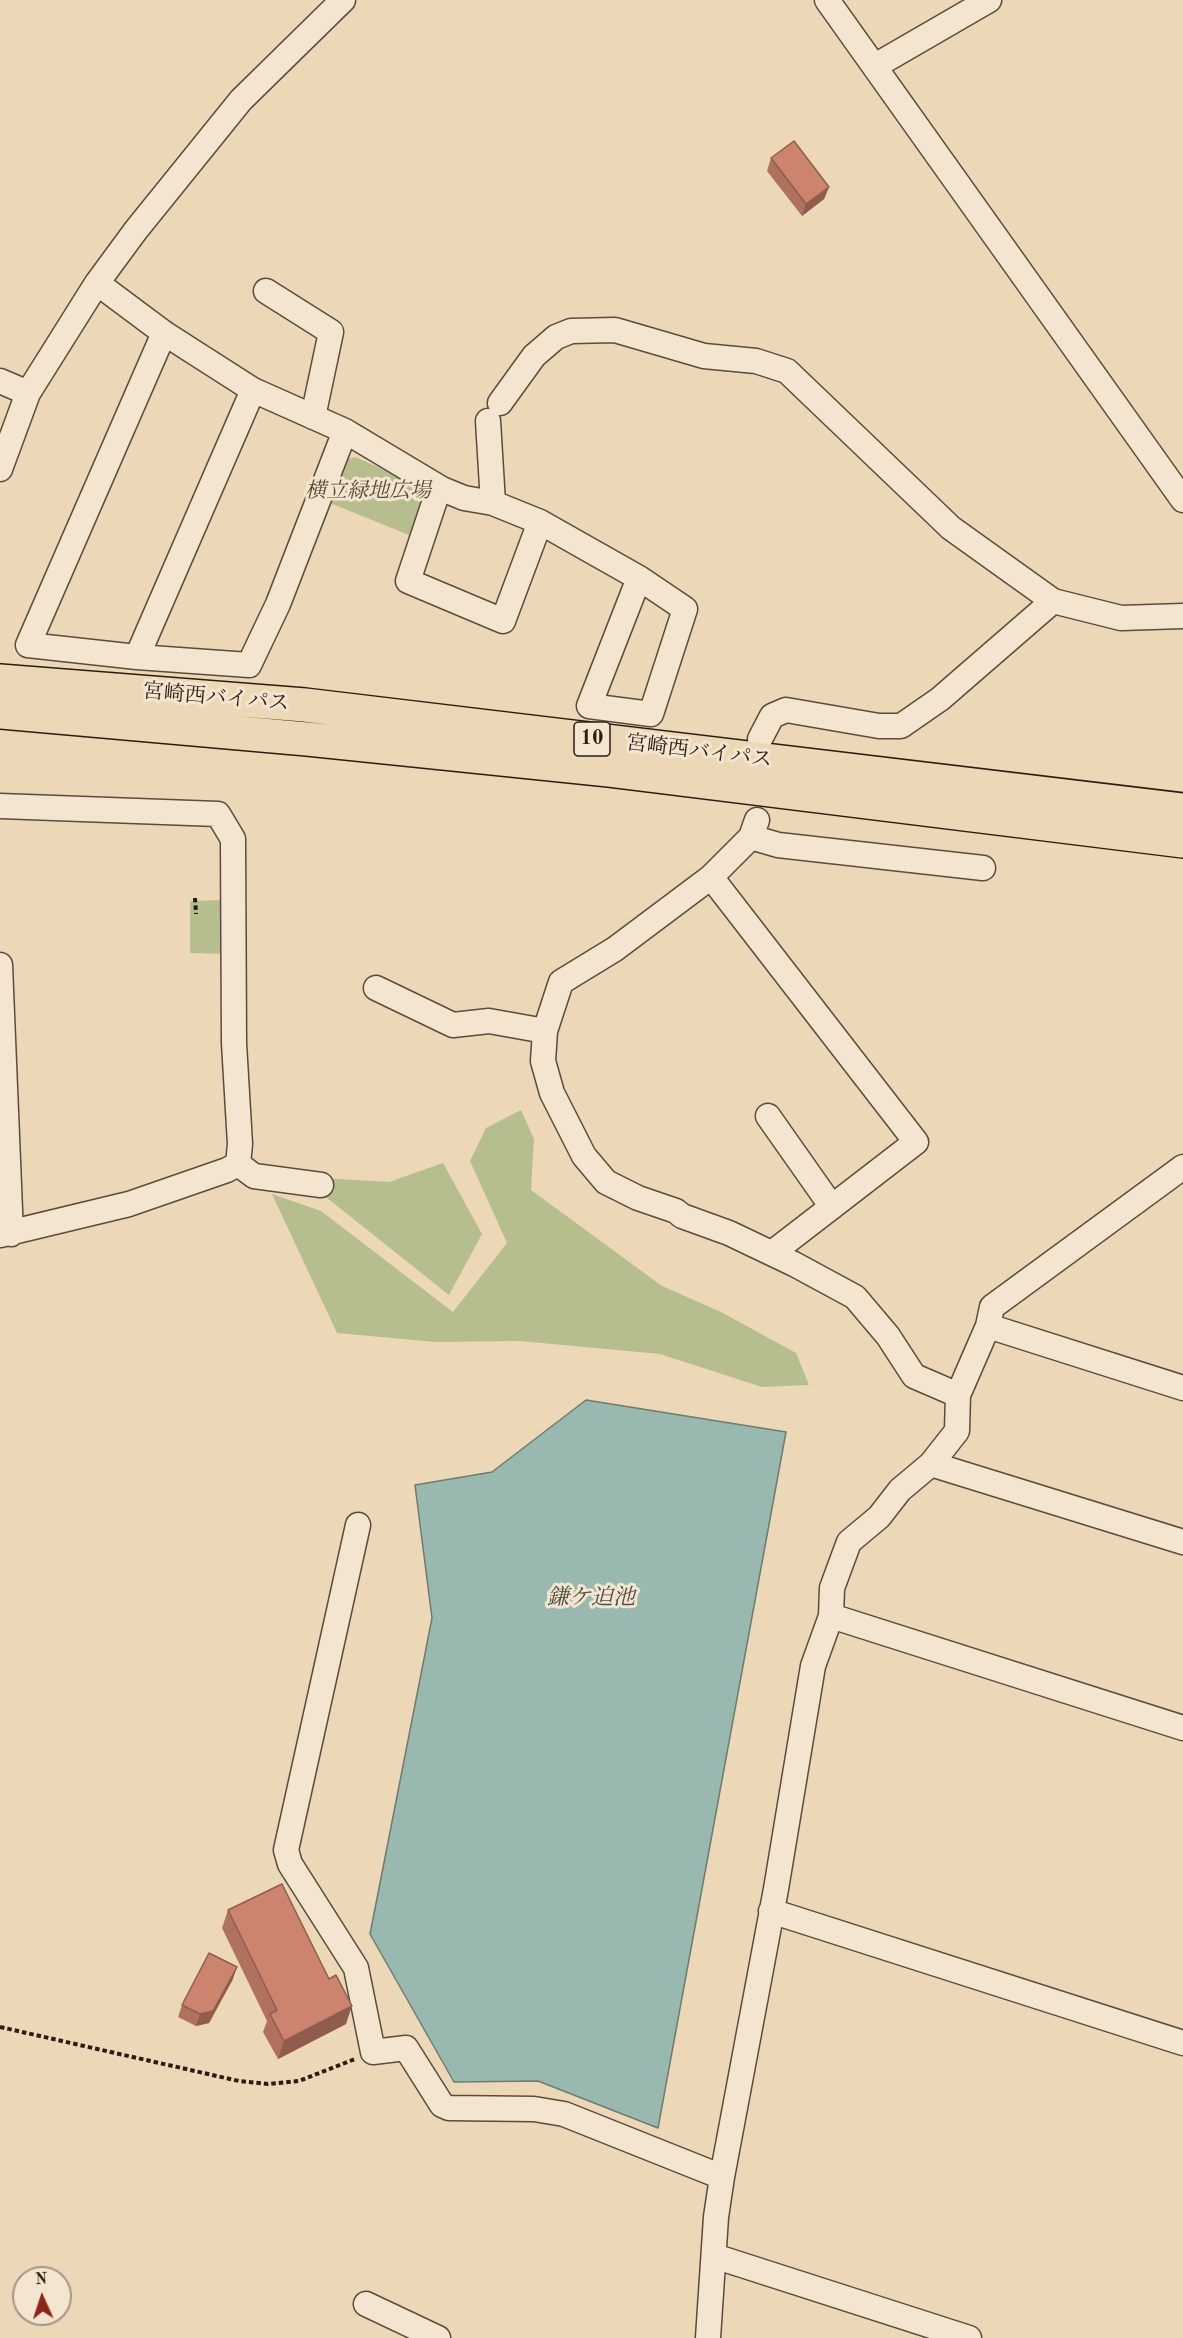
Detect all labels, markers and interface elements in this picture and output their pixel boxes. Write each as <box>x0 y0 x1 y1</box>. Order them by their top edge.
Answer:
park label: 横立緑地広場 <box>305 478 431 504</box>
street label: 宮崎西バイパス <box>142 679 290 717</box>
road number: 10 <box>574 722 610 756</box>
street label: 宮崎西バイパス <box>625 731 773 773</box>
water label: 鎌ケ迫池 <box>547 1585 635 1611</box>
north arrow <box>12 2266 72 2326</box>
text: N <box>35 2272 48 2288</box>

